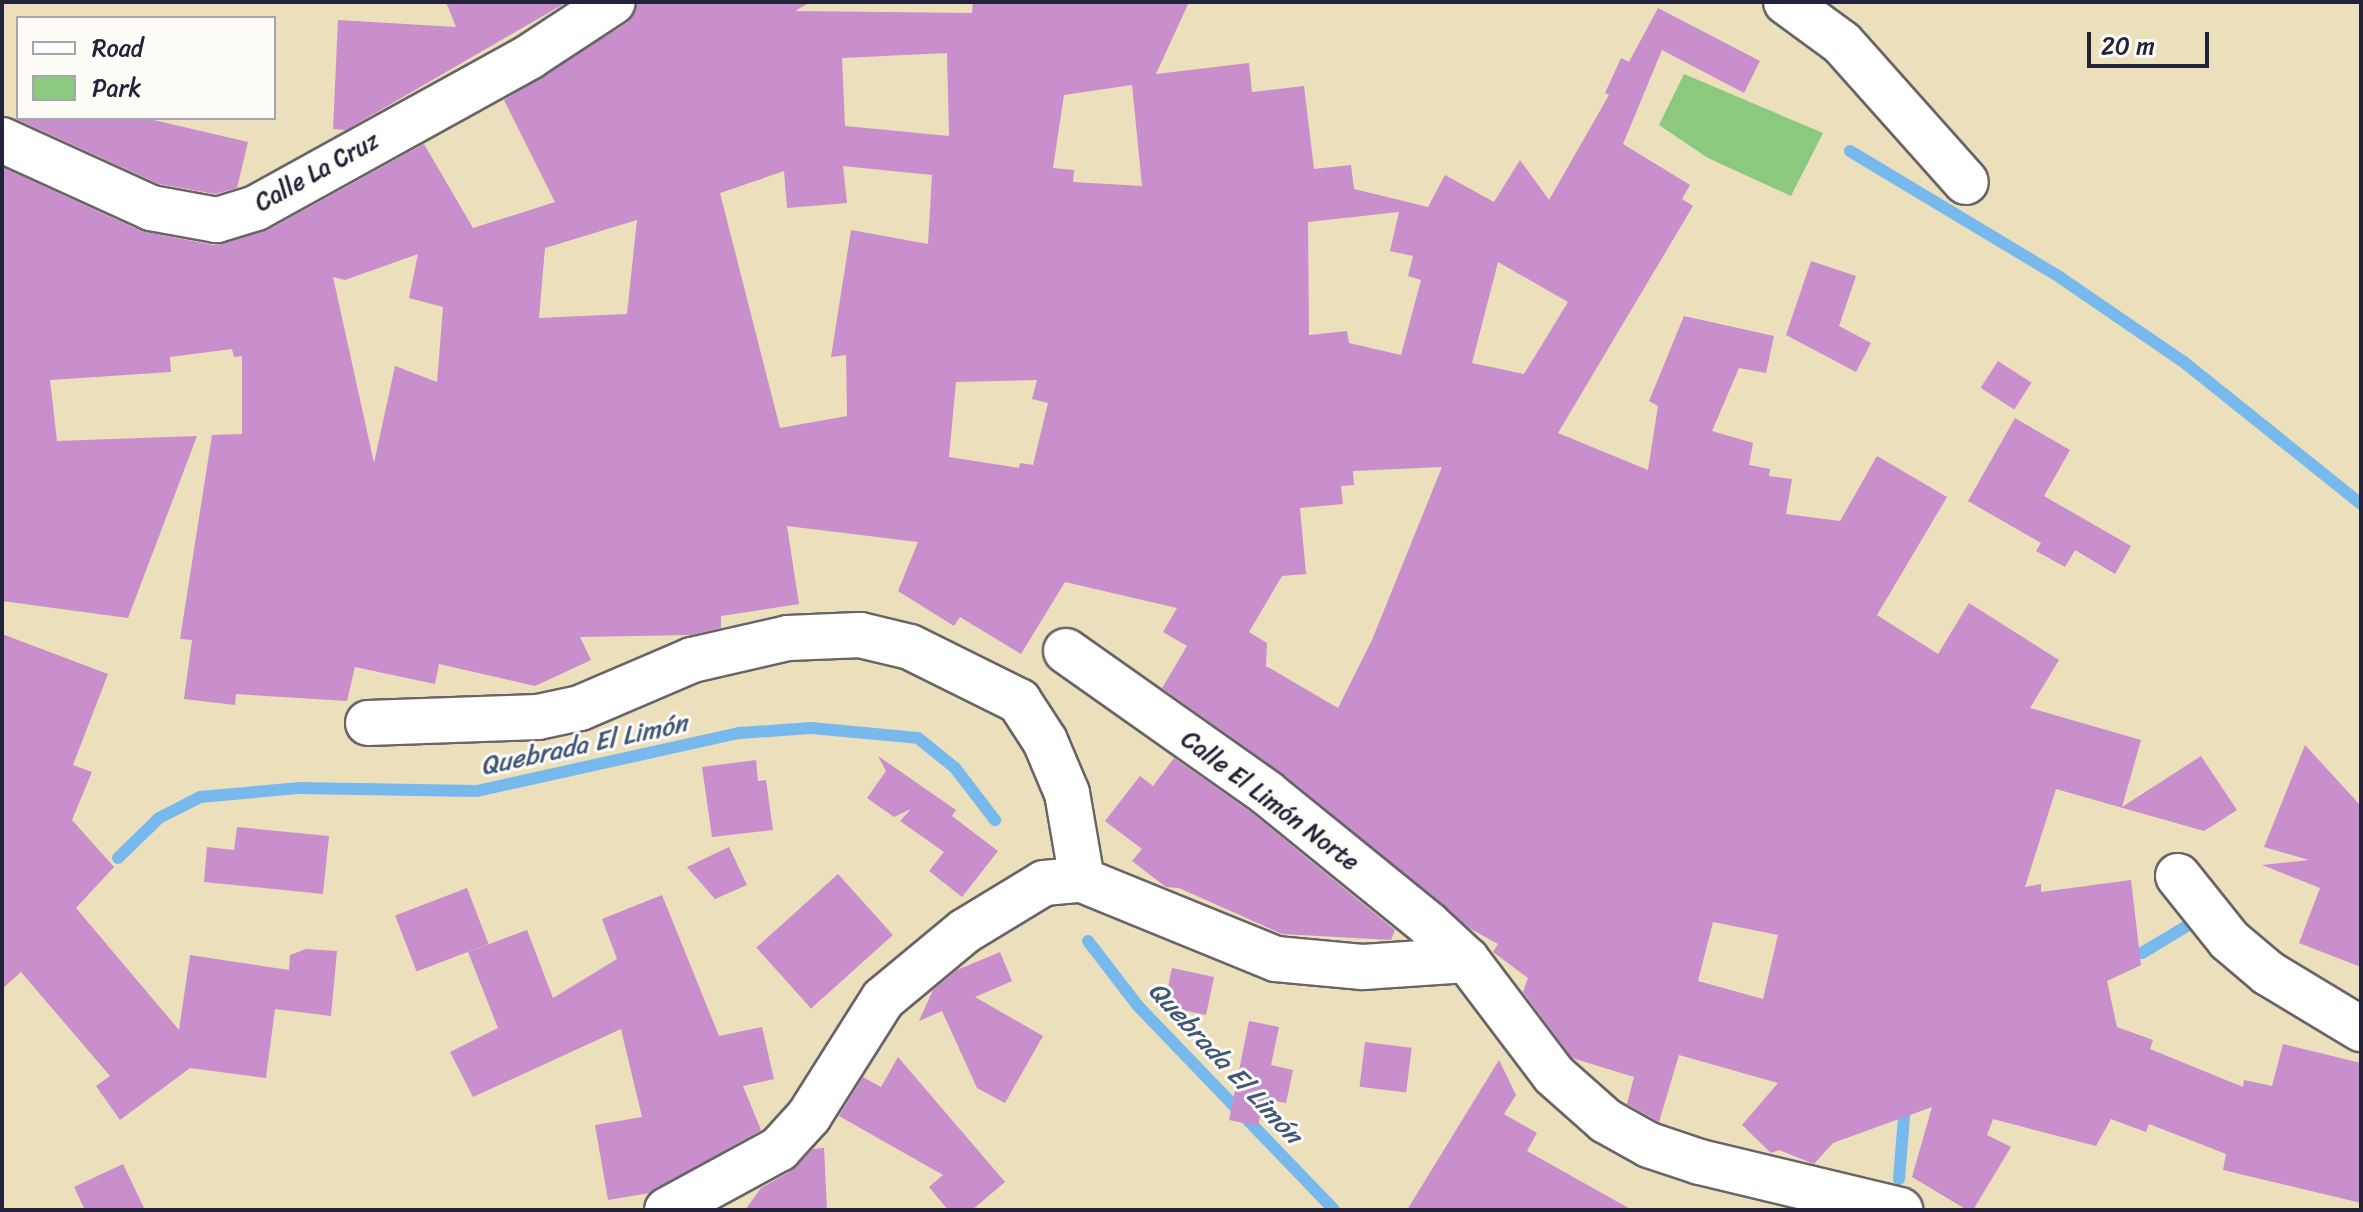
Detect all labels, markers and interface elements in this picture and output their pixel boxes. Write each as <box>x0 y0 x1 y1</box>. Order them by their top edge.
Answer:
legend <box>16 16 276 120</box>
scale bar <box>2091 16 2213 66</box>
text: 20 m <box>2101 25 2155 67</box>
text: Road <box>92 27 143 69</box>
text: Park <box>92 67 141 109</box>
street label: Calle La Cruz <box>250 126 384 218</box>
water label: Quebrada El Limón <box>478 708 690 782</box>
street label: Calle El Limón Norte <box>1176 725 1364 877</box>
water label: Quebrada El Limón <box>1142 975 1308 1151</box>

